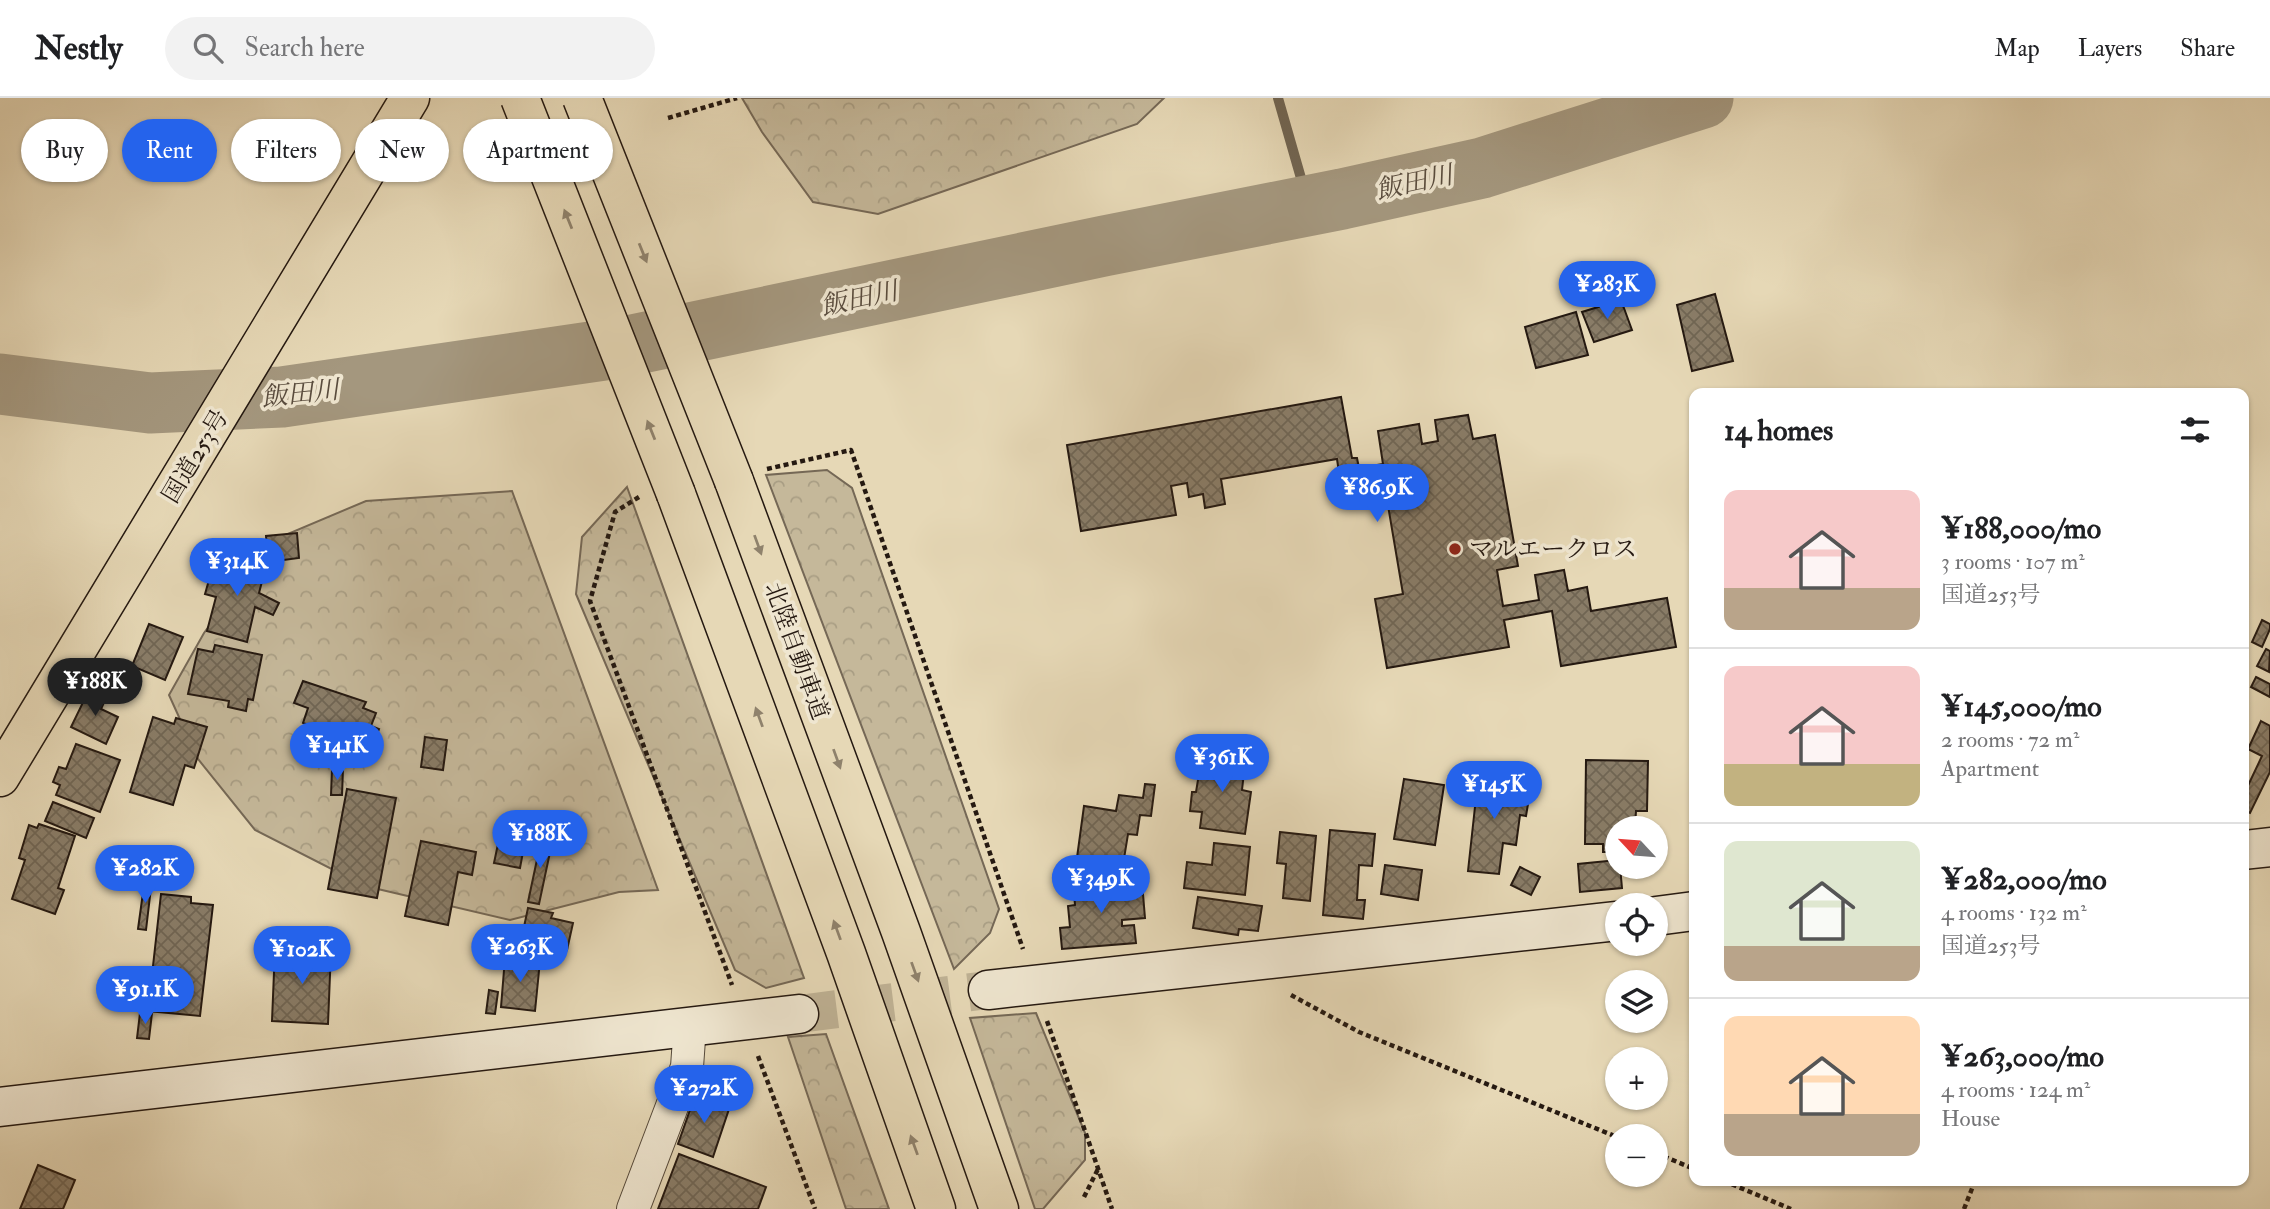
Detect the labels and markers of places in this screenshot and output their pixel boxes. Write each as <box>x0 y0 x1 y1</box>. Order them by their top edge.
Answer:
pin: ¥283K <box>1558 262 1656 321</box>
pin: ¥86.9K <box>1320 464 1434 524</box>
place label: マルエークロス <box>1469 534 1637 565</box>
pin: ¥314K <box>188 538 286 598</box>
marker: マルエークロス <box>1447 541 1463 557</box>
pin: ¥188K <box>46 658 144 718</box>
pin: ¥141K <box>288 722 386 782</box>
pin: ¥361K <box>1173 734 1271 794</box>
pin: ¥145K <box>1445 762 1543 821</box>
pin: ¥188K <box>491 810 589 870</box>
pin: ¥282K <box>96 846 194 905</box>
pin: ¥349K <box>1052 856 1150 915</box>
pin: ¥263K <box>471 924 569 984</box>
pin: ¥102K <box>253 926 351 986</box>
pin: ¥91.1K <box>88 967 202 1026</box>
pin: ¥272K <box>655 1066 753 1125</box>

